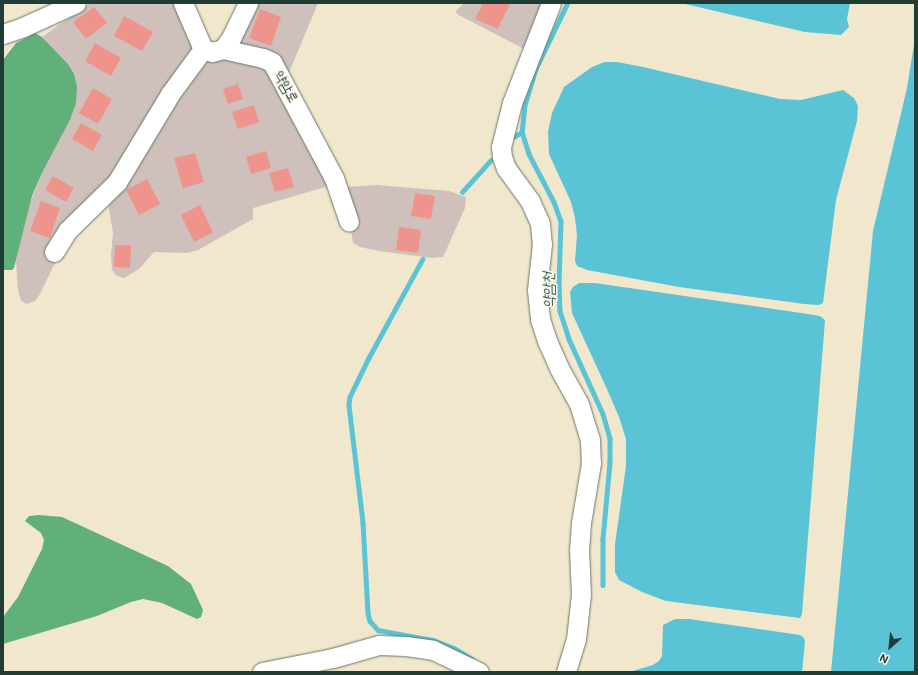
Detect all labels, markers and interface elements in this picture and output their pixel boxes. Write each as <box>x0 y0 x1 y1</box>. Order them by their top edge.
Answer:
street label: 약암로 <box>270 68 302 106</box>
water label: 약암천 <box>540 272 558 308</box>
north arrow <box>870 627 910 667</box>
text: N <box>878 650 891 666</box>

